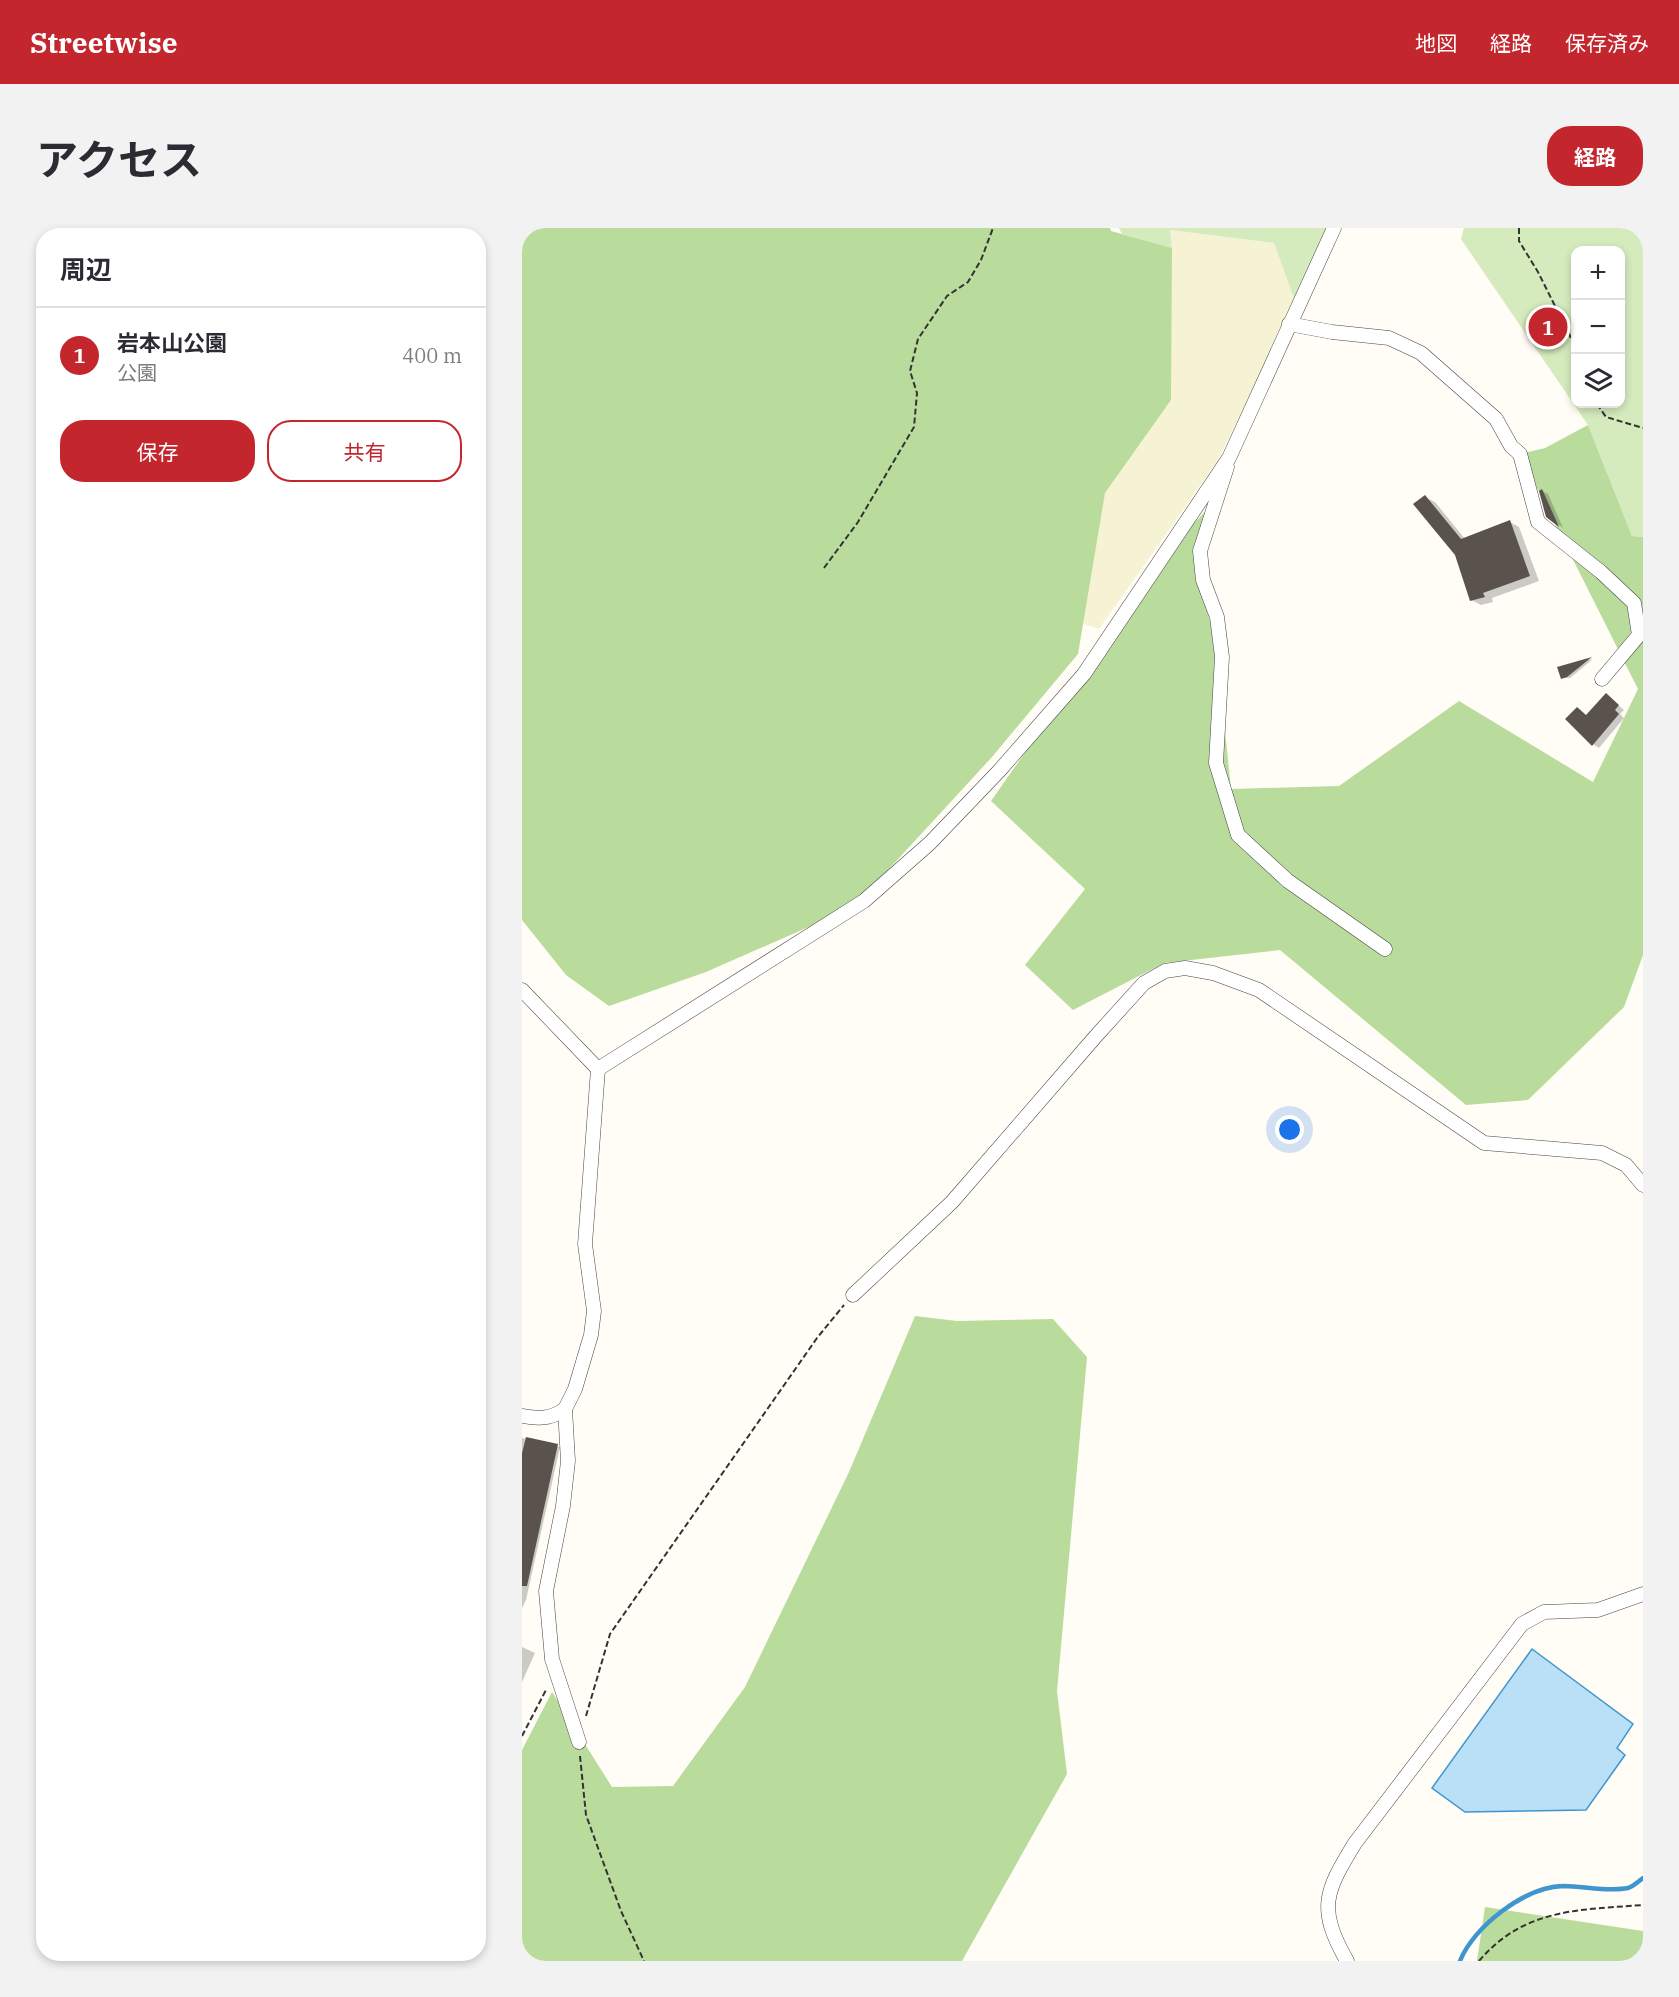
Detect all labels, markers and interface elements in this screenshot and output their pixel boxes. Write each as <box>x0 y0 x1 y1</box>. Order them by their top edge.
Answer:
text: Streetwise <box>30 24 177 61</box>
text: 地図 <box>1415 29 1457 57</box>
text: 経路 <box>1490 29 1532 57</box>
text: 保存済み <box>1565 29 1649 57</box>
button: 経路 <box>1547 126 1643 186</box>
text: アクセス <box>36 132 202 187</box>
map controls <box>1571 246 1625 408</box>
button: + <box>1571 246 1625 300</box>
text: 周辺 <box>60 252 112 286</box>
button: − <box>1571 300 1625 354</box>
pin: 1 <box>1528 304 1568 350</box>
text: 岩本山公園 <box>117 328 227 357</box>
text: 1 <box>74 342 86 369</box>
text: 400 m <box>402 342 462 369</box>
button: layers <box>1571 354 1625 408</box>
text: 公園 <box>117 359 157 386</box>
button: 保存 <box>60 420 255 482</box>
button: 共有 <box>267 420 462 482</box>
your location <box>1275 1115 1304 1144</box>

